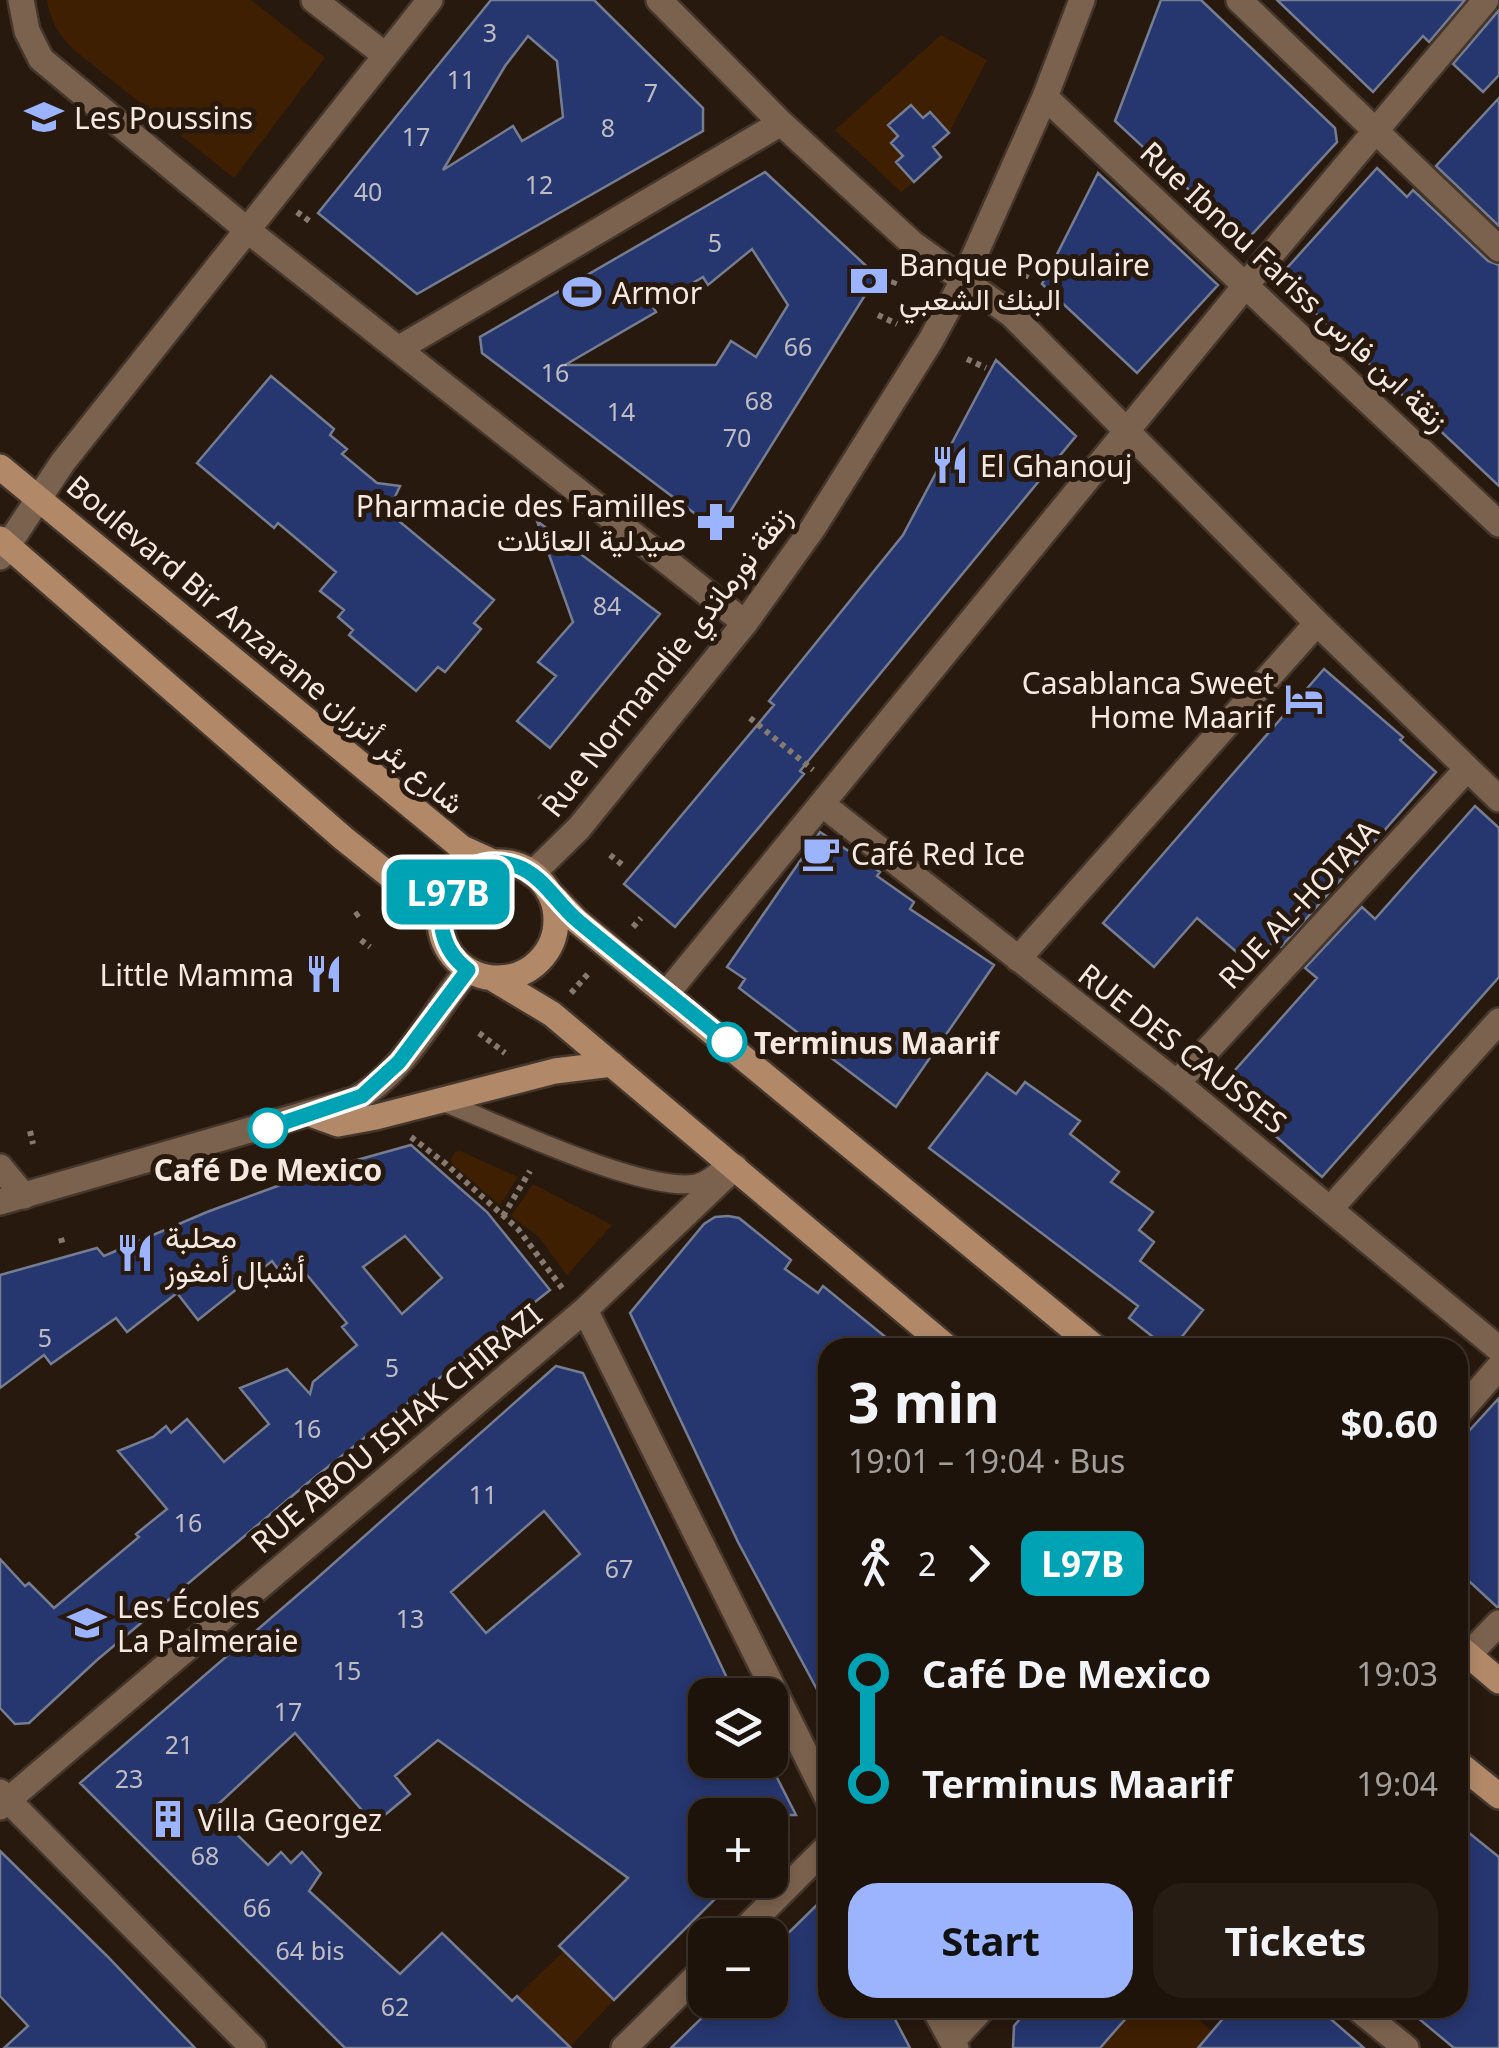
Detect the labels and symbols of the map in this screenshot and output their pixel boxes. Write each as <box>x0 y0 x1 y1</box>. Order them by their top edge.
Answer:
house number: 3 <box>483 15 497 49</box>
house number: 11 <box>447 62 475 96</box>
house number: 7 <box>644 75 658 109</box>
school or university icon: Les Poussins <box>23 96 65 138</box>
place label: Les Poussins <box>74 97 253 138</box>
house number: 8 <box>601 110 615 144</box>
house number: 17 <box>402 119 430 153</box>
street label: Rue Ibnou Fariss زنقة ابن فارس <box>1132 132 1458 440</box>
house number: 12 <box>525 167 553 201</box>
house number: 40 <box>354 174 382 208</box>
house number: 5 <box>708 225 722 259</box>
place label: Banque Populaire البنك الشعبي <box>899 244 1150 324</box>
bank icon: Banque Populaire البنك الشعبي <box>848 260 890 302</box>
sports icon: Armor <box>561 271 603 313</box>
place label: Armor <box>612 272 702 313</box>
house number: 66 <box>784 329 812 363</box>
house number: 16 <box>541 355 569 389</box>
house number: 68 <box>745 383 773 417</box>
house number: 14 <box>607 394 635 428</box>
house number: 70 <box>723 420 751 454</box>
restaurant icon: El Ghanouj <box>929 444 971 486</box>
place label: El Ghanouj <box>980 445 1132 486</box>
street label: Boulevard Bir Anzarane شارع بئر أنزران <box>58 465 474 824</box>
place label: Pharmacie des Familles صيدلية العائلات <box>356 485 686 560</box>
street label: Rue Normandie زنقة نورماندي <box>532 497 804 828</box>
pharmacy icon: Pharmacie des Familles صيدلية العائلات <box>695 501 737 543</box>
house number: 84 <box>593 588 621 622</box>
place label: Casablanca Sweet Home Maarif <box>1022 662 1276 737</box>
hotel icon: Casablanca Sweet Home Maarif <box>1283 678 1325 720</box>
street label: RUE AL-HOTAIA <box>1209 810 1388 998</box>
cafe icon: Café Red Ice <box>800 832 842 874</box>
place label: Café Red Ice <box>851 833 1025 874</box>
line badge: L97B <box>378 860 518 924</box>
restaurant icon: Little Mamma <box>303 953 345 995</box>
place label: Little Mamma <box>99 954 294 995</box>
street label: RUE DES CAUSSES <box>1070 954 1296 1142</box>
place label: Terminus Maarif <box>754 1022 1000 1063</box>
marker: Terminus Maarif <box>708 1023 746 1061</box>
marker: Café De Mexico <box>249 1109 287 1147</box>
place label: Café De Mexico <box>154 1149 382 1190</box>
place label: محلبة أشبال أمغوز <box>164 1216 305 1291</box>
restaurant icon: محلبة أشبال أمغوز <box>114 1232 156 1274</box>
street label: RUE ABOU ISHAK CHIRAZI <box>242 1294 550 1562</box>
house number: 5 <box>38 1320 52 1354</box>
house number: 5 <box>385 1350 399 1384</box>
house number: 16 <box>293 1411 321 1445</box>
house number: 11 <box>469 1477 497 1511</box>
house number: 16 <box>174 1505 202 1539</box>
house number: 67 <box>605 1551 633 1585</box>
place label: Les Écoles La Palmeraie <box>117 1586 298 1661</box>
house number: 13 <box>396 1601 424 1635</box>
school or university icon: Les Écoles La Palmeraie <box>66 1602 108 1644</box>
house number: 15 <box>333 1653 361 1687</box>
house number: 17 <box>274 1694 302 1728</box>
house number: 21 <box>165 1727 193 1761</box>
house number: 23 <box>115 1761 143 1795</box>
building icon: Villa Georgez <box>147 1798 189 1840</box>
place label: Villa Georgez <box>198 1799 382 1840</box>
house number: 68 <box>191 1838 219 1872</box>
house number: 66 <box>243 1890 271 1924</box>
house number: 64 bis <box>276 1933 344 1967</box>
house number: 62 <box>381 1989 409 2023</box>

